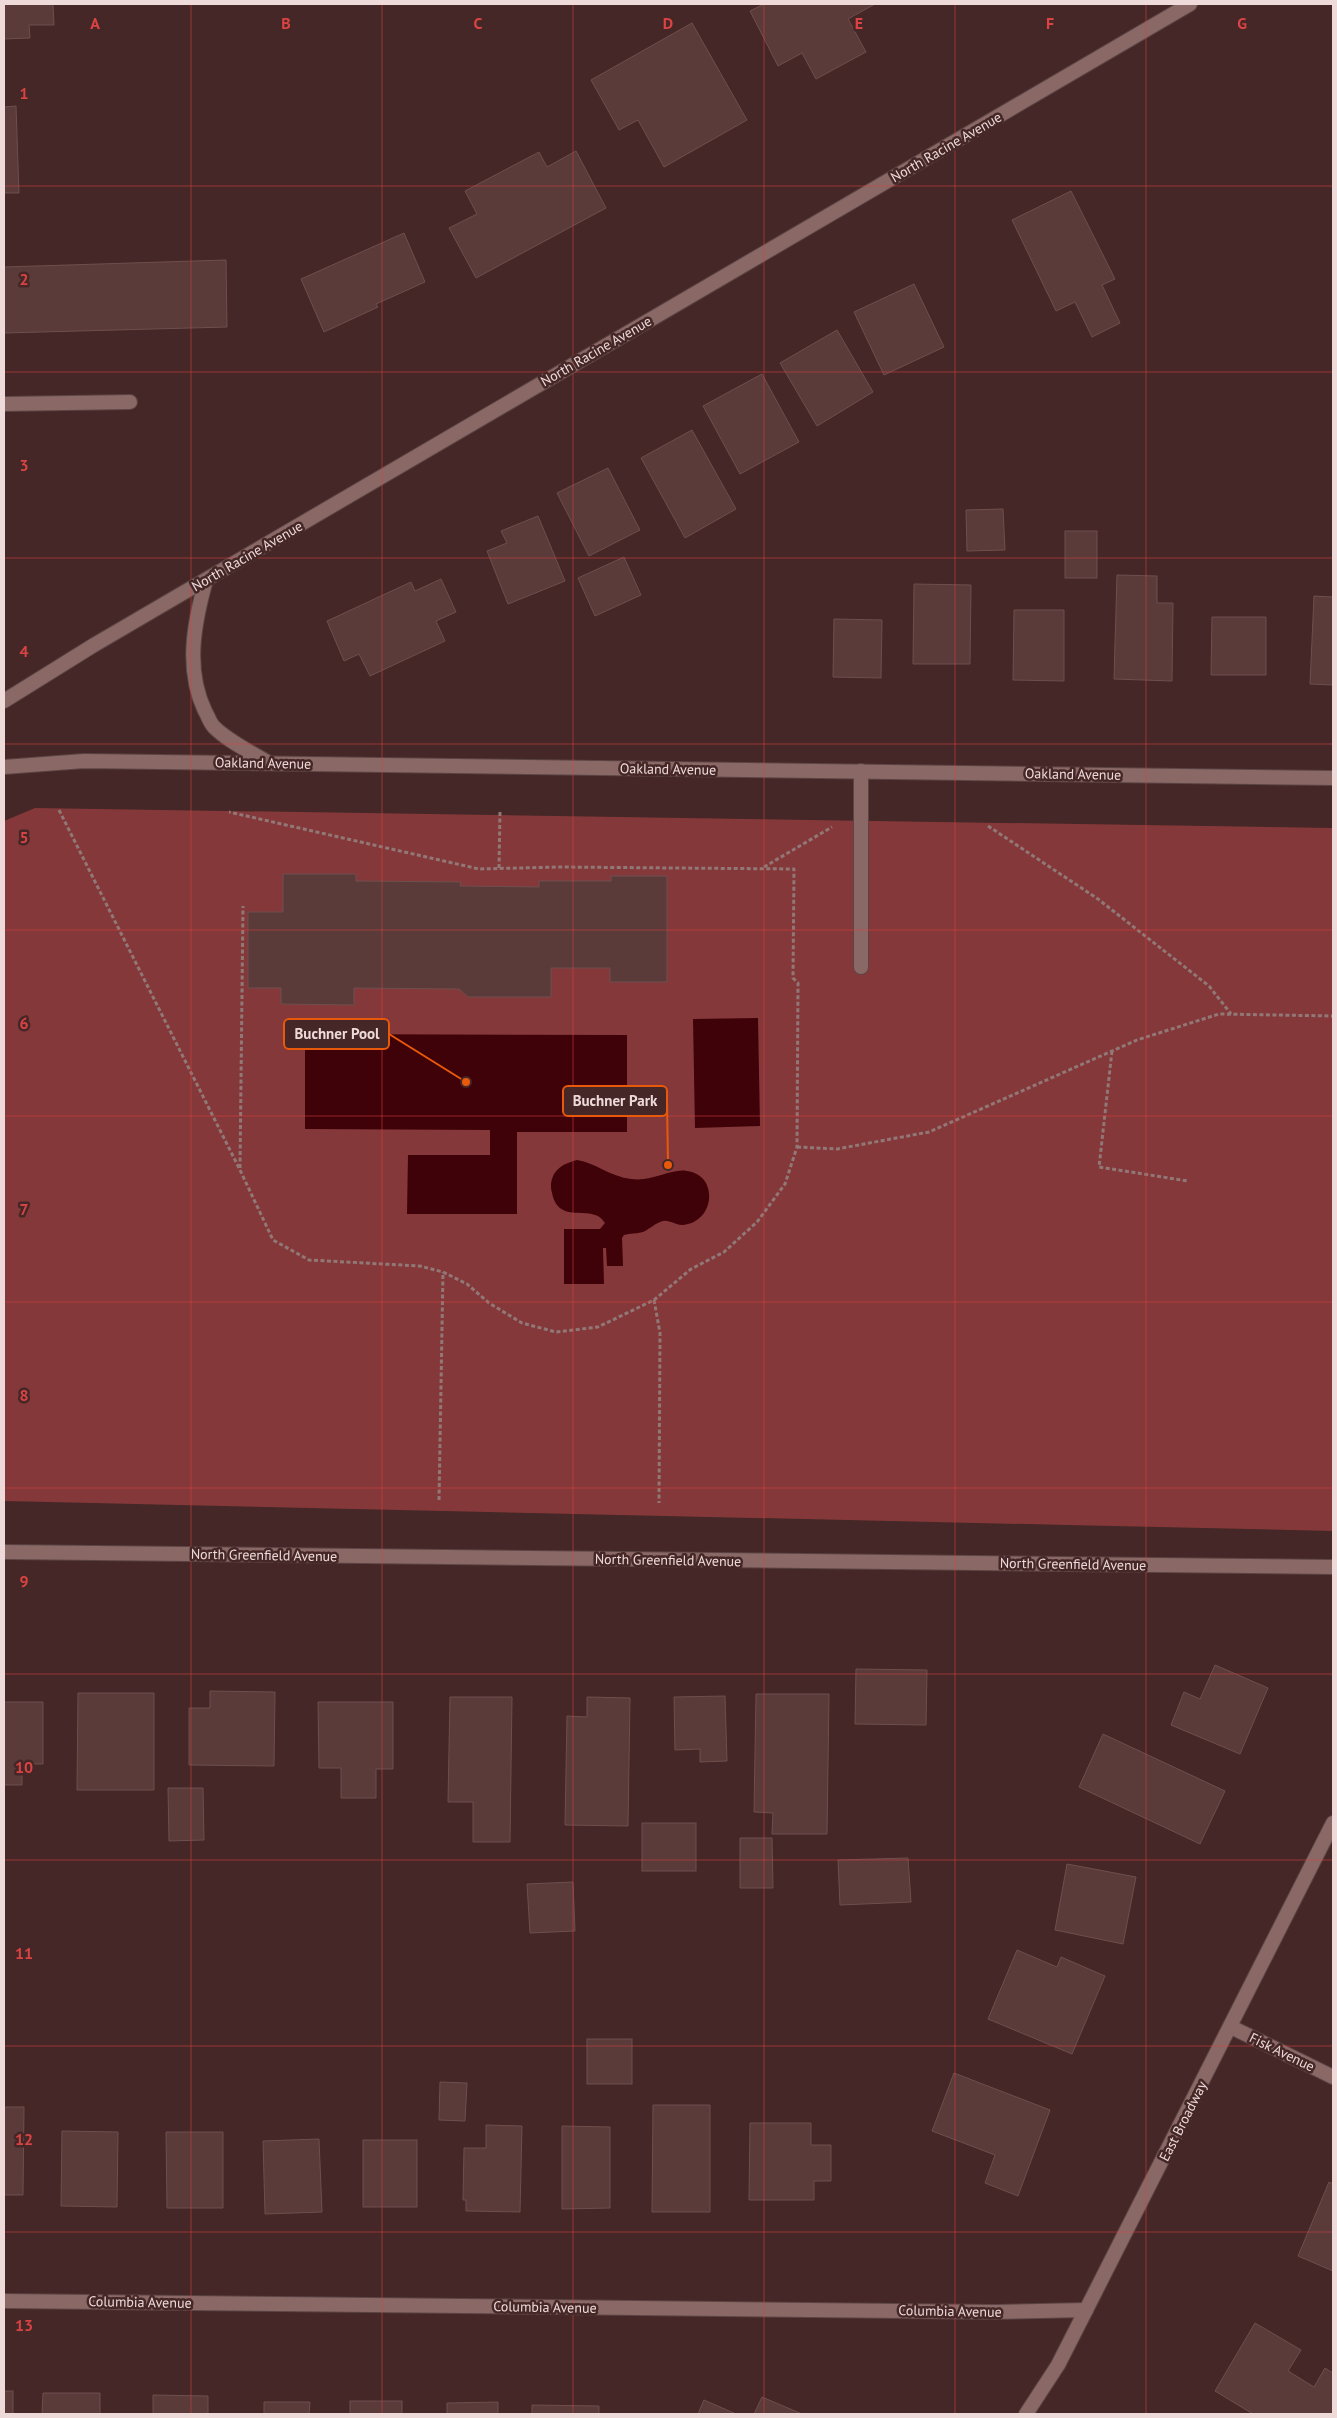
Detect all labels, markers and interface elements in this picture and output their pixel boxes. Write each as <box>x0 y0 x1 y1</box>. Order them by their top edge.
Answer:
text: A <box>90 13 100 33</box>
text: B <box>281 13 291 33</box>
text: C <box>474 13 483 33</box>
text: D <box>663 13 673 33</box>
text: E <box>855 13 863 33</box>
text: F <box>1046 13 1054 33</box>
text: G <box>1237 13 1247 33</box>
text: 1 <box>19 83 29 103</box>
street label: North Racine Avenue <box>887 108 1005 186</box>
text: 2 <box>19 269 29 289</box>
street label: North Racine Avenue <box>537 312 655 390</box>
text: 3 <box>19 455 29 475</box>
street label: North Racine Avenue <box>188 517 306 595</box>
text: 4 <box>19 641 29 661</box>
street label: Oakland Avenue <box>215 753 311 773</box>
street label: Oakland Avenue <box>620 759 716 779</box>
street label: Oakland Avenue <box>1025 764 1121 784</box>
text: 5 <box>19 827 29 847</box>
text: 6 <box>19 1013 29 1033</box>
callout: Buchner Pool <box>284 1019 389 1049</box>
text: Buchner Pool <box>294 1024 380 1043</box>
callout: Buchner Park <box>563 1086 667 1116</box>
text: Buchner Park <box>573 1091 658 1110</box>
text: 7 <box>19 1199 29 1219</box>
text: 8 <box>19 1385 29 1405</box>
street label: North Greenfield Avenue <box>191 1545 337 1565</box>
street label: North Greenfield Avenue <box>595 1550 741 1570</box>
street label: North Greenfield Avenue <box>1000 1554 1146 1574</box>
text: 9 <box>19 1571 29 1591</box>
text: 10 <box>15 1757 33 1777</box>
text: 11 <box>15 1943 33 1963</box>
street label: Fisk Avenue <box>1247 2029 1317 2075</box>
street label: East Broadway <box>1155 2078 1211 2164</box>
text: 12 <box>15 2129 33 2149</box>
street label: Columbia Avenue <box>88 2292 192 2312</box>
street label: Columbia Avenue <box>493 2297 597 2317</box>
street label: Columbia Avenue <box>898 2301 1002 2321</box>
text: 13 <box>15 2315 33 2335</box>

